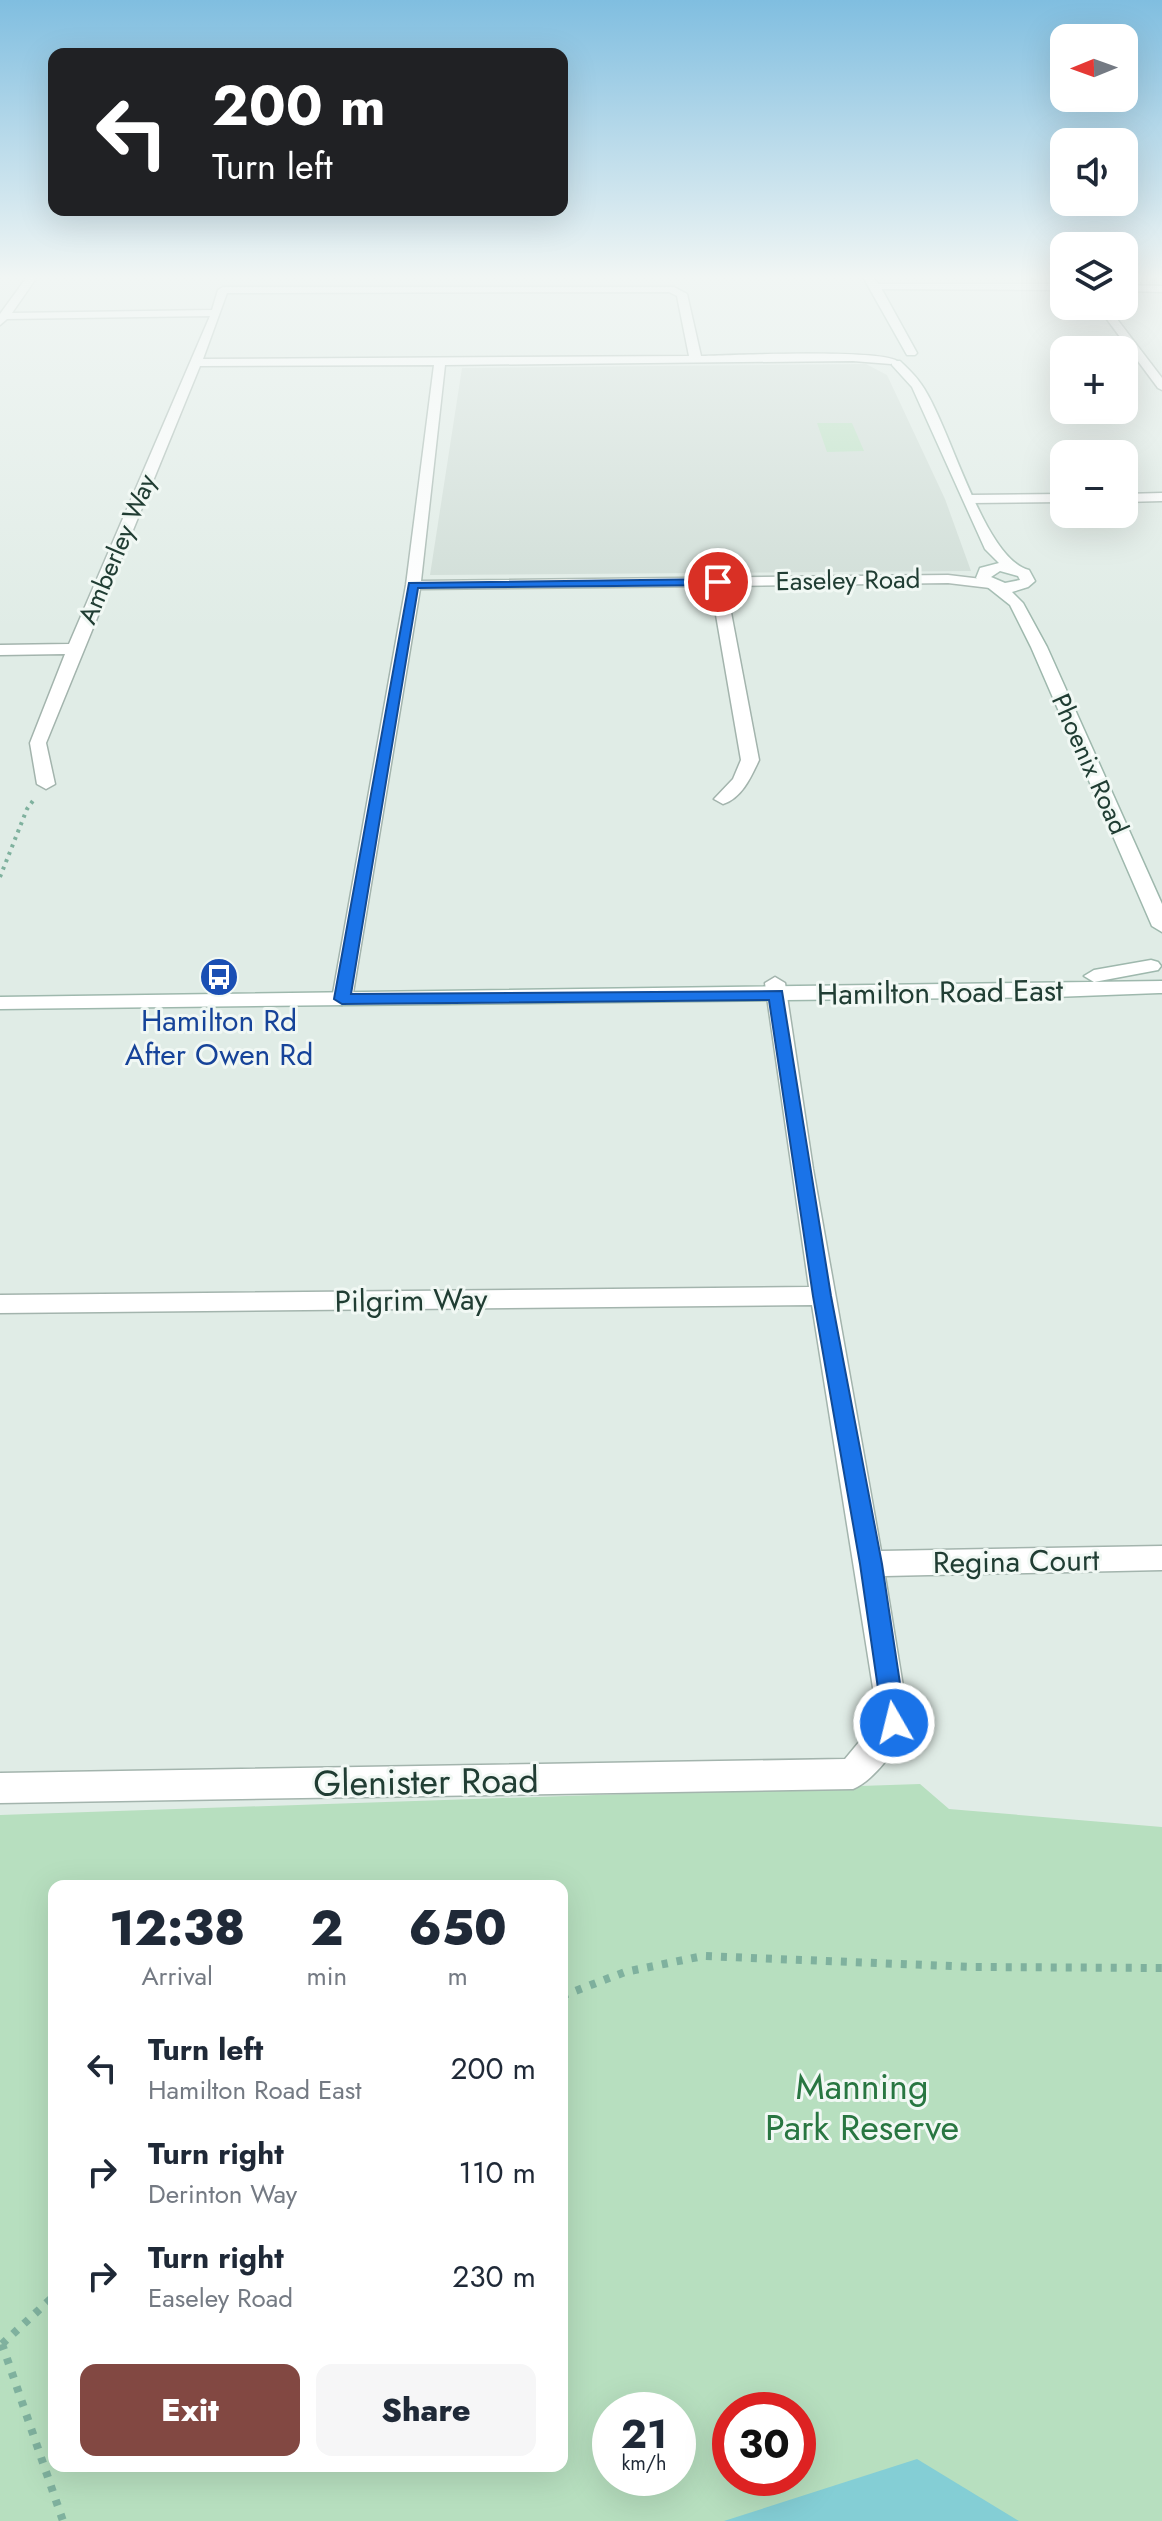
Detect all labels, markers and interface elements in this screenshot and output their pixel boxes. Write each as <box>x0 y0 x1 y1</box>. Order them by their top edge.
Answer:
north arrow <box>1050 24 1138 112</box>
map controls <box>1050 24 1138 528</box>
text: 200 m <box>212 65 386 146</box>
icon: left <box>80 80 184 184</box>
button: sound <box>1050 128 1138 216</box>
text: Turn left <box>212 140 333 192</box>
button: layers <box>1050 232 1138 320</box>
button: + <box>1050 336 1138 424</box>
button: − <box>1050 440 1138 528</box>
street label: Amberley Way <box>68 468 166 630</box>
pin <box>684 548 752 616</box>
icon: arrive <box>696 560 740 604</box>
street label: Easeley Road <box>775 560 921 600</box>
street label: Phoenix Road <box>1042 687 1138 841</box>
bus stop icon: Hamilton Rd After Owen Rd <box>198 956 240 998</box>
street label: Hamilton Road East <box>817 968 1064 1016</box>
place label: Hamilton Rd After Owen Rd <box>125 999 313 1076</box>
street label: Pilgrim Way <box>334 1277 489 1323</box>
street label: Regina Court <box>932 1538 1100 1584</box>
position arrow <box>852 1681 936 1765</box>
street label: Glenister Road <box>313 1753 539 1809</box>
text: 12:38 <box>109 1894 245 1963</box>
text: 2 <box>310 1894 343 1963</box>
text: 650 <box>408 1894 507 1963</box>
text: Arrival <box>141 1957 213 1995</box>
text: min <box>306 1957 347 1995</box>
text: m <box>447 1957 468 1995</box>
text: Turn left <box>148 2028 263 2071</box>
icon: left <box>80 2046 124 2090</box>
text: 200 m <box>451 2047 536 2090</box>
park label: Manning Park Reserve <box>765 2060 959 2153</box>
text: Hamilton Road East <box>148 2071 361 2109</box>
text: Turn right <box>148 2132 284 2175</box>
icon: right <box>80 2150 124 2194</box>
text: 110 m <box>459 2151 536 2194</box>
text: Derinton Way <box>148 2175 297 2213</box>
text: Turn right <box>148 2236 284 2279</box>
icon: right <box>80 2254 124 2298</box>
text: 230 m <box>452 2255 536 2298</box>
text: Easeley Road <box>148 2279 293 2317</box>
button: Exit <box>80 2364 300 2456</box>
button: Share <box>316 2364 536 2456</box>
speed limit sign: 30 <box>712 2392 816 2496</box>
text: 21 <box>621 2405 667 2463</box>
text: km/h <box>621 2449 667 2478</box>

